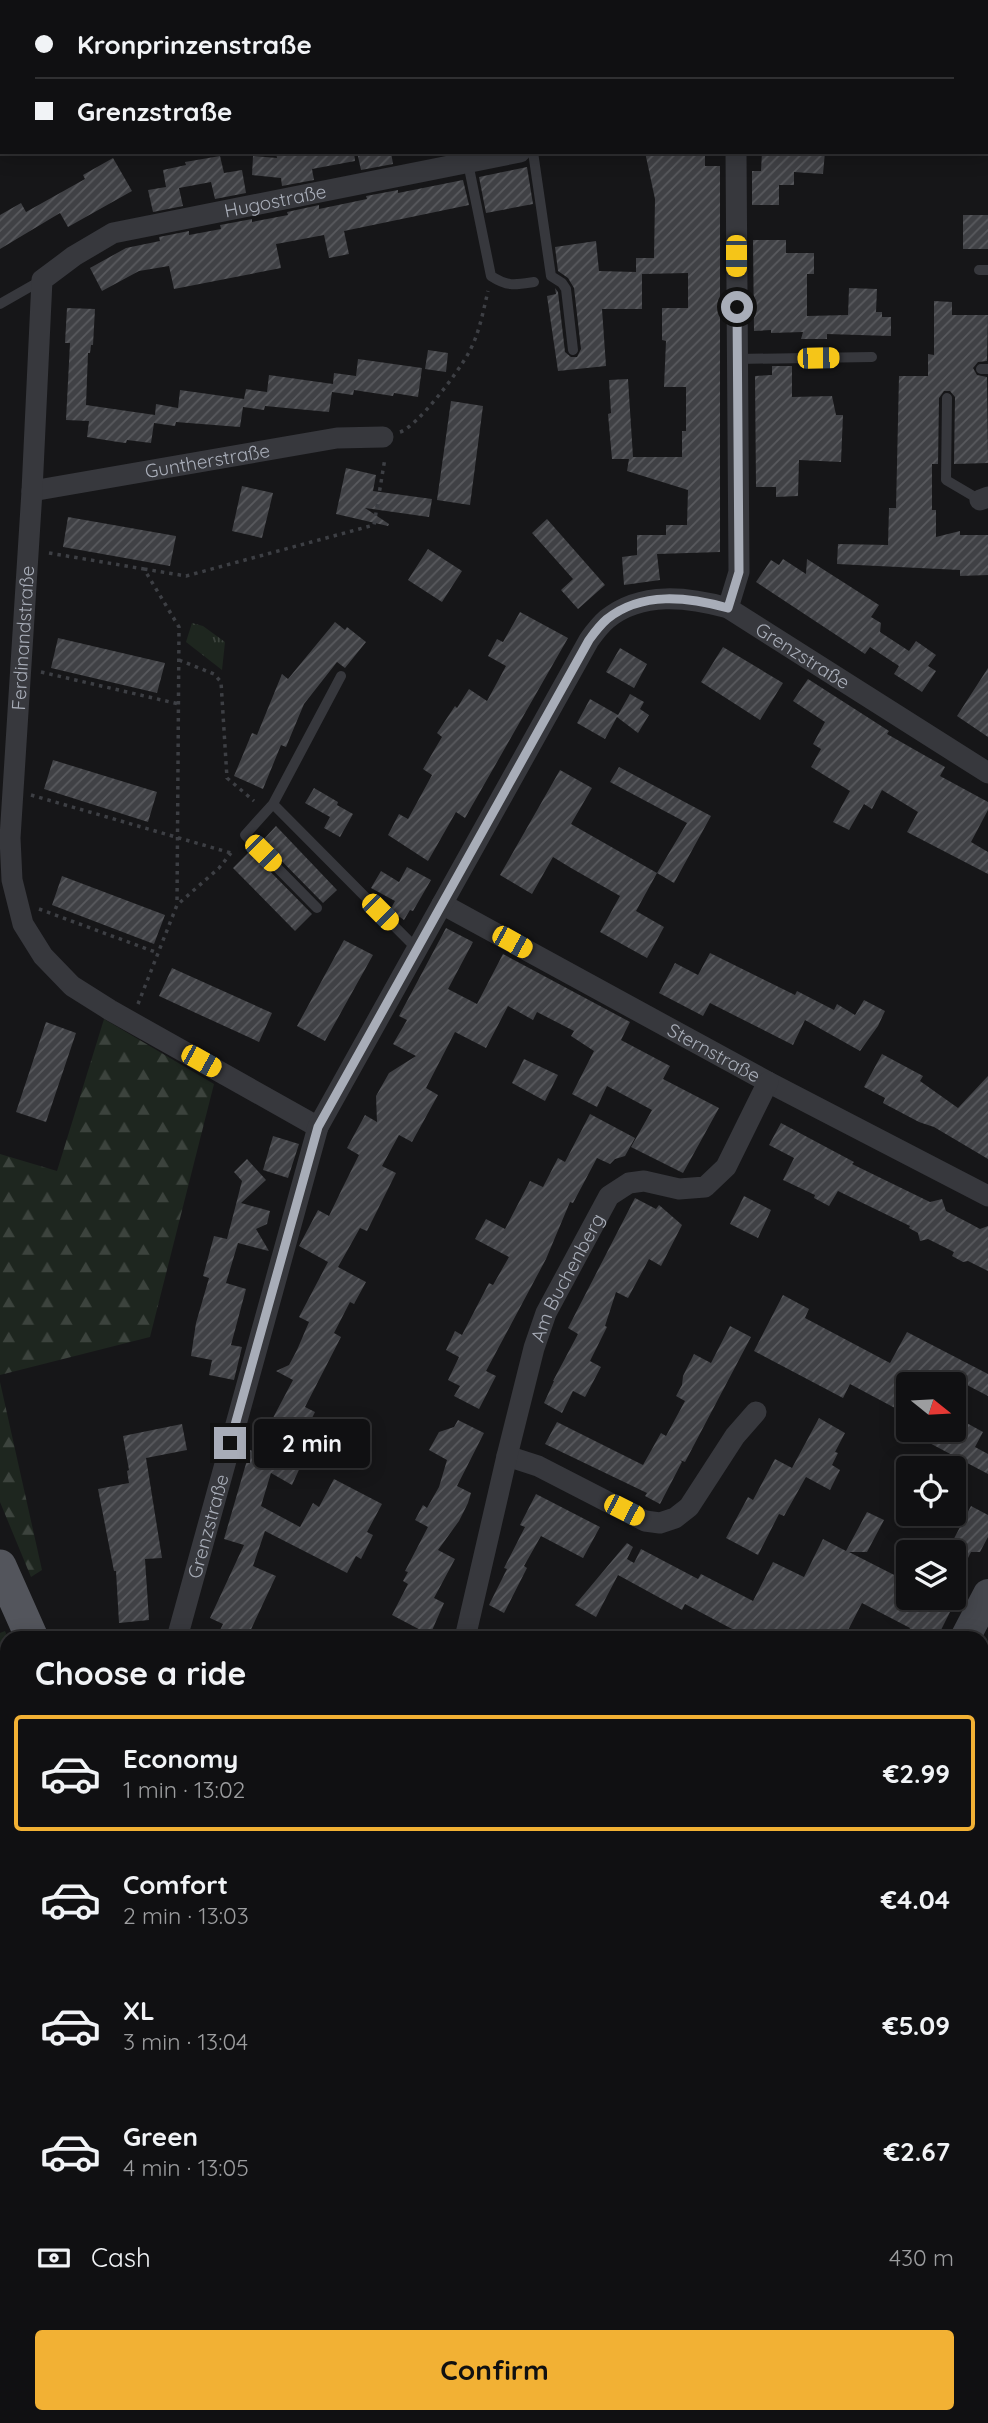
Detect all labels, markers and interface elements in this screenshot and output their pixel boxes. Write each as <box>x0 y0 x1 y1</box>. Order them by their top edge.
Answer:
text: Kronprinzenstraße <box>77 28 312 61</box>
text: Grenzstraße <box>77 95 232 128</box>
street label: Hugostraße <box>222 179 328 223</box>
car <box>726 235 747 277</box>
route start <box>721 291 753 323</box>
car <box>797 347 840 369</box>
street label: Guntherstraße <box>143 438 272 483</box>
street label: Ferdinandstraße <box>6 565 39 711</box>
street label: Grenzstraße <box>751 617 854 694</box>
car <box>241 831 286 875</box>
car <box>358 890 403 934</box>
car <box>489 923 536 961</box>
street label: Sternstraße <box>663 1018 765 1088</box>
car <box>178 1042 225 1080</box>
street label: Am Buchenberg <box>525 1209 610 1345</box>
north arrow <box>896 1372 966 1442</box>
map controls <box>896 1372 966 1610</box>
callout: 2 min <box>254 1418 370 1468</box>
route end <box>214 1427 246 1459</box>
text: 2 min <box>282 1429 342 1458</box>
button: locate <box>896 1456 966 1526</box>
street label: Grenzstraße <box>182 1471 234 1581</box>
car <box>601 1491 648 1529</box>
button: layers <box>896 1540 966 1610</box>
text: Choose a ride <box>35 1653 247 1693</box>
icon: car <box>39 1742 102 1805</box>
text: Economy <box>123 1742 238 1775</box>
text: €2.99 <box>883 1757 950 1790</box>
text: 1 min · 13:02 <box>123 1775 245 1804</box>
icon: car <box>39 1868 102 1931</box>
text: Comfort <box>123 1868 228 1901</box>
text: €4.04 <box>881 1883 950 1916</box>
text: 2 min · 13:03 <box>123 1901 249 1930</box>
icon: car <box>39 1994 102 2057</box>
text: XL <box>123 1994 155 2027</box>
text: €5.09 <box>883 2009 950 2042</box>
text: 3 min · 13:04 <box>123 2027 248 2056</box>
icon: car <box>39 2120 102 2183</box>
text: Green <box>123 2120 198 2153</box>
text: €2.67 <box>884 2135 950 2168</box>
text: 4 min · 13:05 <box>123 2153 249 2182</box>
icon: cash <box>35 2239 73 2277</box>
text: Cash <box>91 2241 151 2274</box>
text: 430 m <box>889 2243 954 2272</box>
button: Confirm <box>35 2330 954 2410</box>

